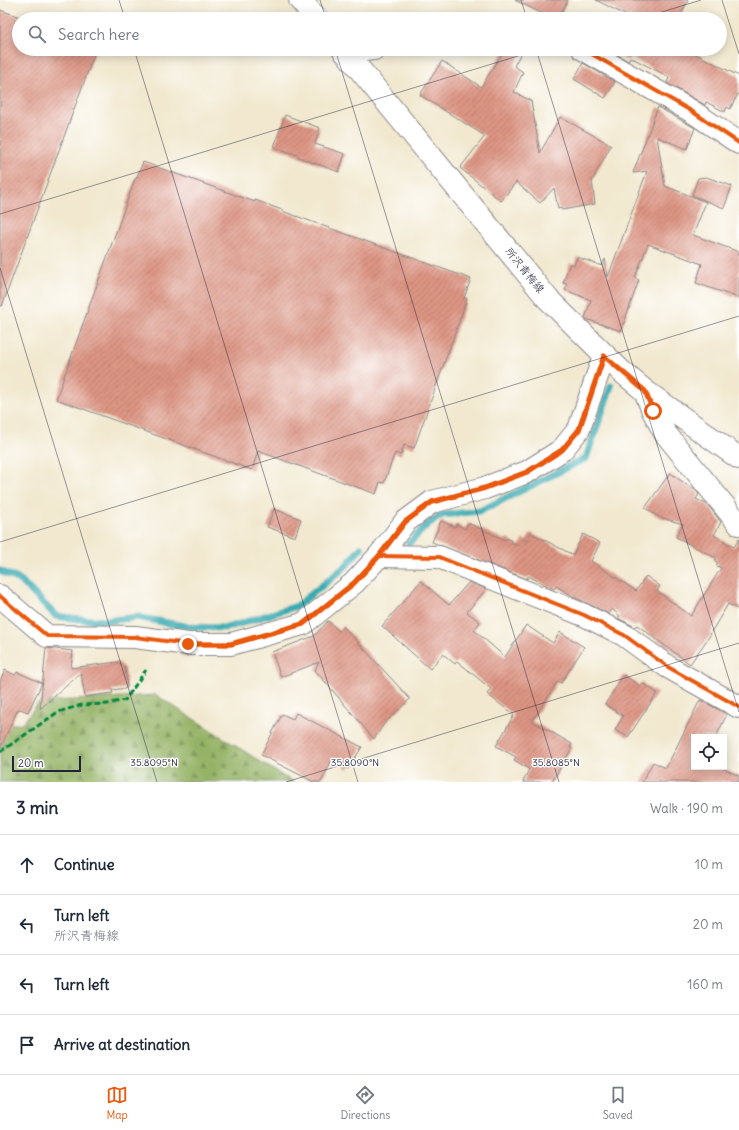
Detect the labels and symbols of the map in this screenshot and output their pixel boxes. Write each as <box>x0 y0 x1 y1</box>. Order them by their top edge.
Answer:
street label: 所沢青梅線 <box>502 244 548 296</box>
route start <box>644 402 662 420</box>
route end <box>179 635 197 653</box>
scale bar <box>12 754 81 773</box>
text: 35.8095°N <box>130 756 178 769</box>
text: 35.8090°N <box>331 756 379 769</box>
text: 35.8085°N <box>532 756 580 769</box>

